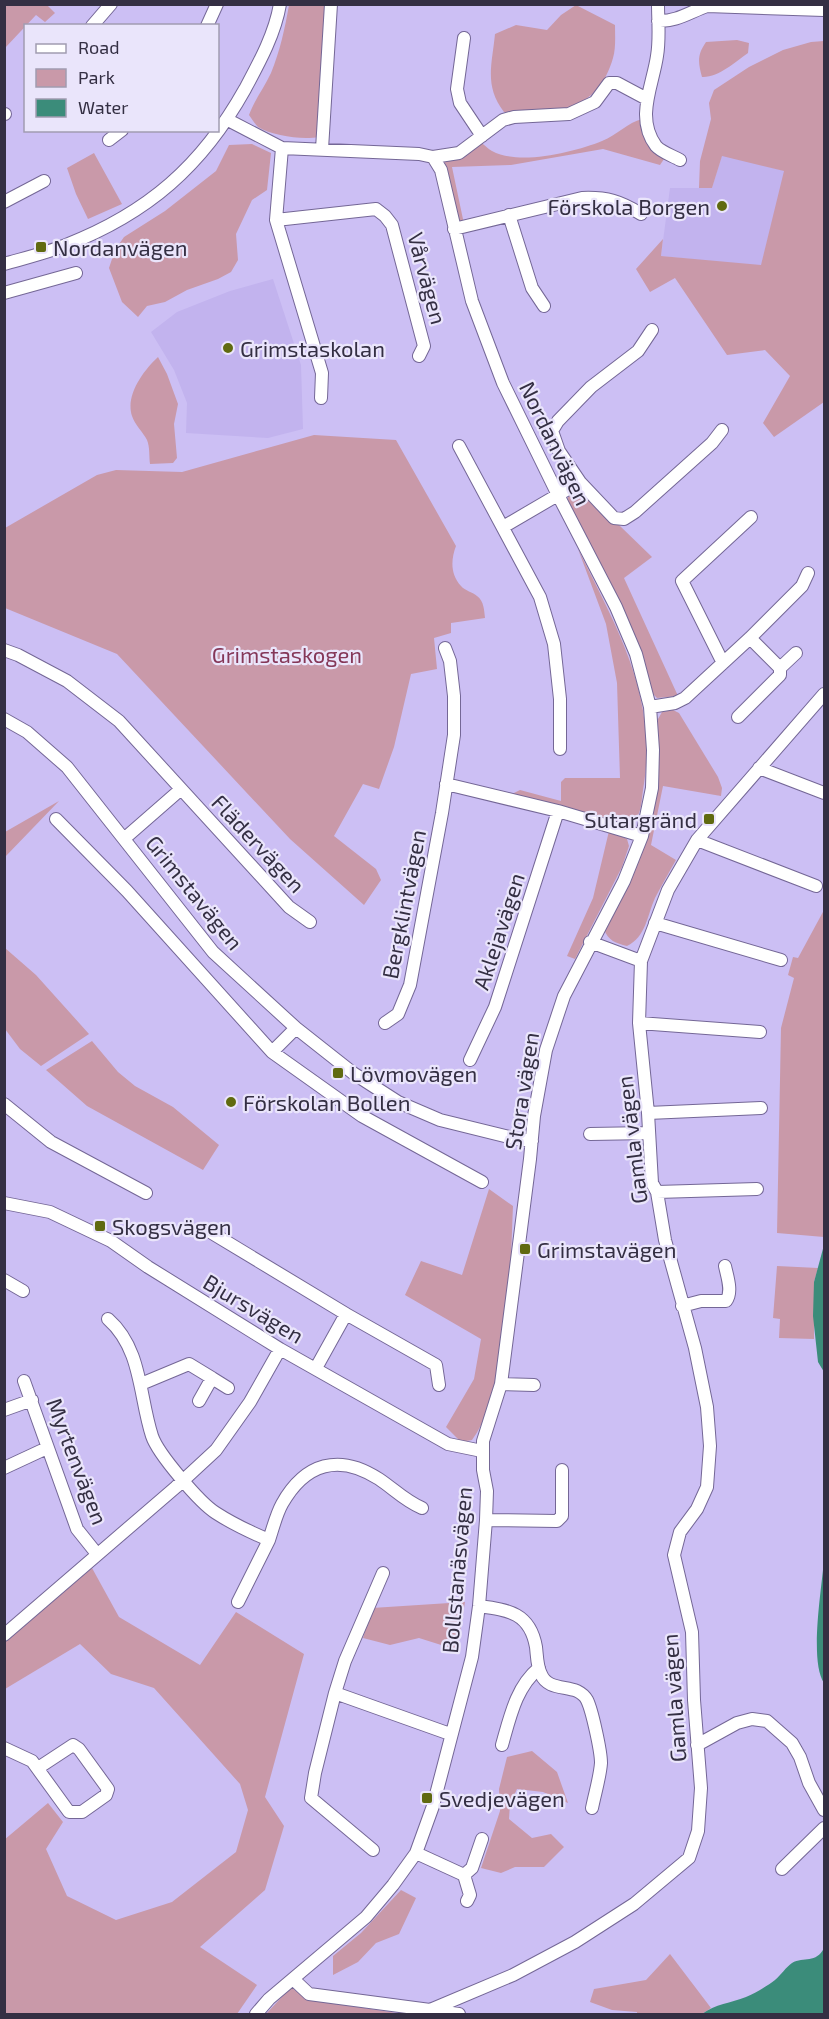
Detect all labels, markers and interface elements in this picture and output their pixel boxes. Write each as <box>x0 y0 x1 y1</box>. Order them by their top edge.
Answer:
legend <box>24 24 219 132</box>
text: Road <box>78 36 119 58</box>
text: Park <box>78 66 115 88</box>
text: Water <box>78 96 128 118</box>
place label: Förskola Borgen <box>547 193 710 219</box>
marker: Förskola Borgen <box>715 199 729 213</box>
street label: Vårvägen <box>403 229 453 327</box>
place label: Nordanvägen <box>53 234 188 260</box>
marker: Nordanvägen <box>34 240 48 254</box>
place label: Grimstaskolan <box>240 335 385 361</box>
marker: Grimstaskolan <box>221 341 235 355</box>
street label: Nordanvägen <box>515 377 597 509</box>
park label: Grimstaskogen <box>212 641 362 667</box>
street label: Flädervägen <box>207 789 311 897</box>
place label: Sutargränd <box>584 806 697 832</box>
marker: Sutargränd <box>702 812 716 826</box>
street label: Bergklintvägen <box>376 827 430 981</box>
street label: Grimstavägen <box>141 830 249 954</box>
street label: Aklejavägen <box>467 869 530 993</box>
street label: Stora vägen <box>499 1030 543 1152</box>
place label: Lövmovägen <box>350 1060 477 1086</box>
marker: Lövmovägen <box>331 1066 345 1080</box>
street label: Gamla vägen <box>610 1075 652 1205</box>
place label: Förskolan Bollen <box>243 1089 410 1115</box>
marker: Förskolan Bollen <box>224 1095 238 1109</box>
place label: Skogsvägen <box>112 1213 232 1239</box>
marker: Skogsvägen <box>93 1219 107 1233</box>
place label: Grimstavägen <box>537 1236 676 1262</box>
marker: Grimstavägen <box>518 1242 532 1256</box>
street label: Bjursvägen <box>199 1268 309 1349</box>
street label: Myrtenvägen <box>42 1394 114 1528</box>
street label: Bollstanäsvägen <box>436 1486 476 1654</box>
street label: Gamla vägen <box>656 1633 690 1763</box>
place label: Svedjevägen <box>439 1785 565 1812</box>
marker: Svedjevägen <box>420 1791 434 1805</box>

